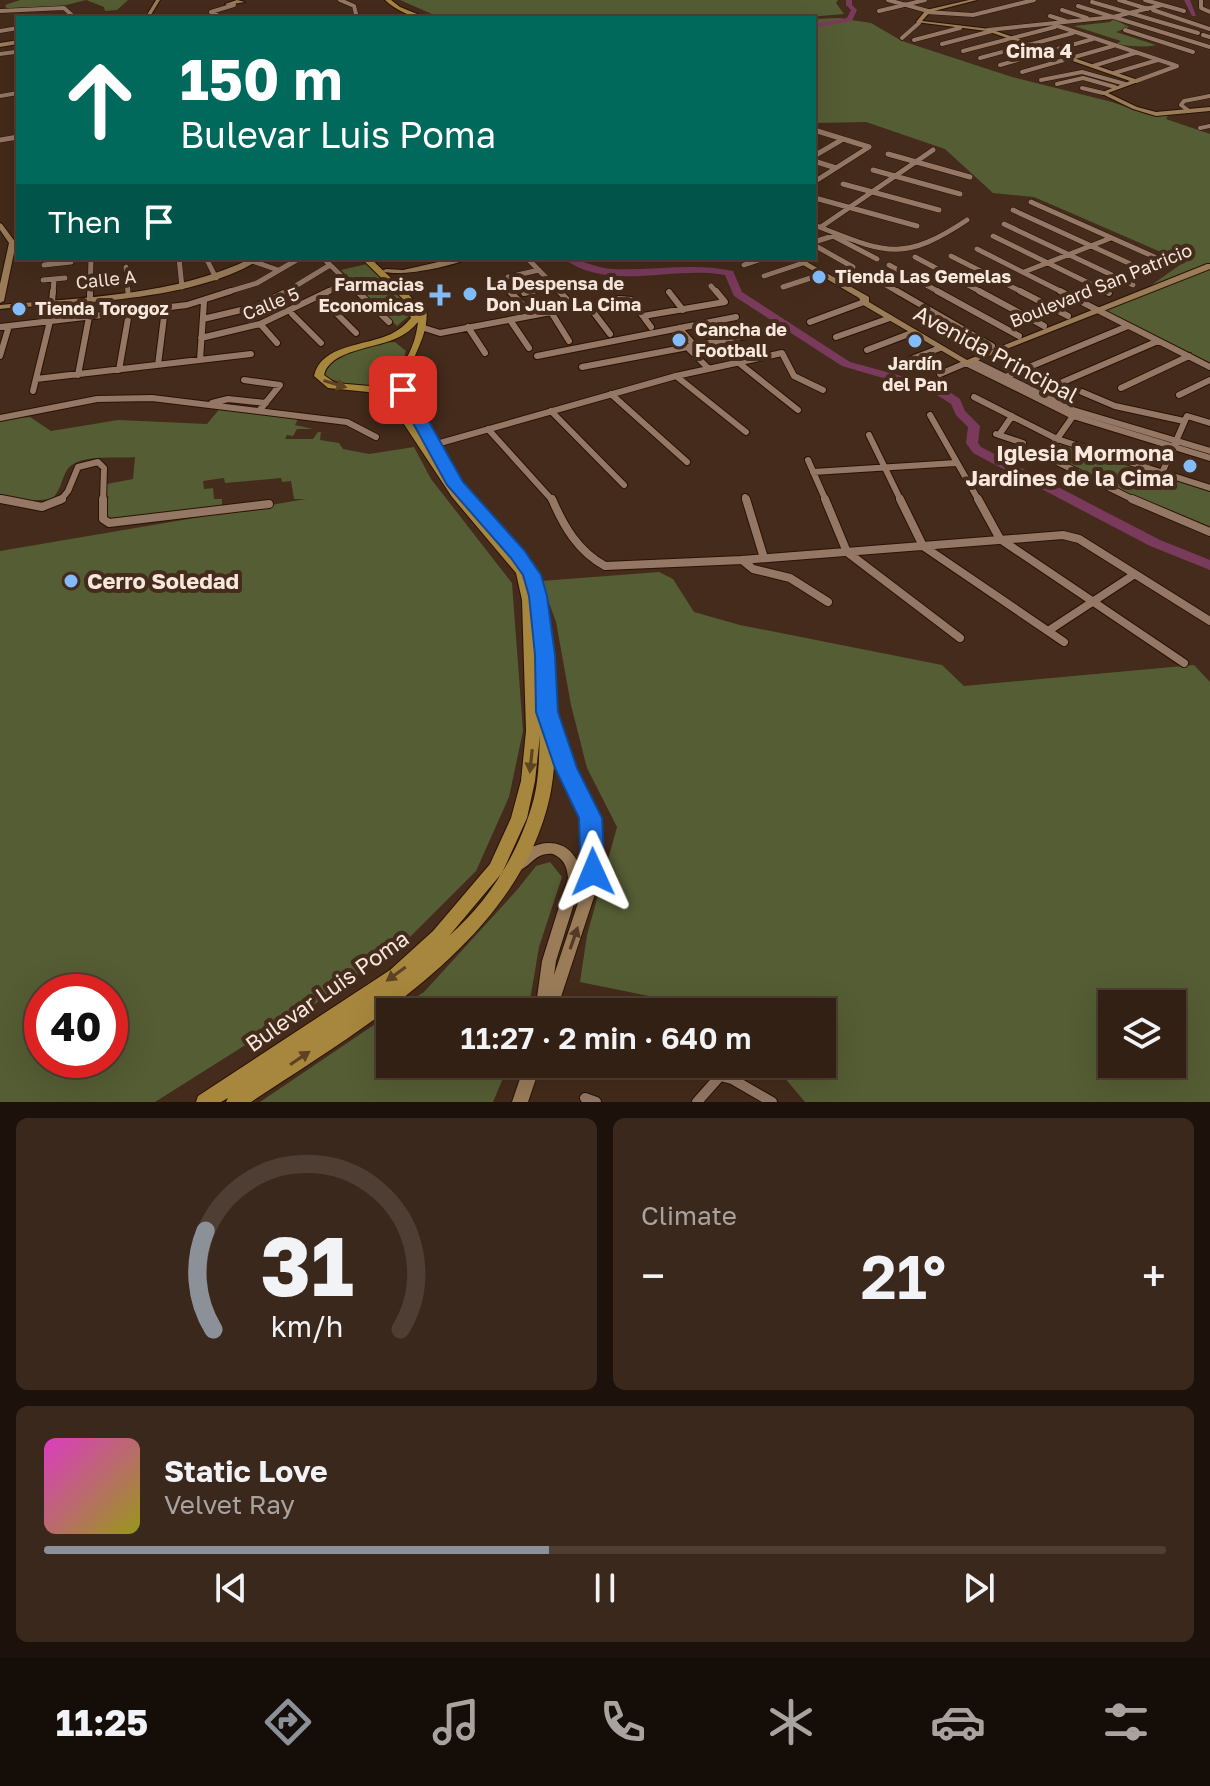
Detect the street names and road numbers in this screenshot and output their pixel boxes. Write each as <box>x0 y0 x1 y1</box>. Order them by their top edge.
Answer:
street label: Boulevard San Patricio <box>1006 238 1195 332</box>
street label: Calle A <box>75 265 137 293</box>
street label: Calle 5 <box>239 282 302 324</box>
street label: Avenida Principal <box>909 299 1083 408</box>
street label: Bulevar Luis Poma <box>240 924 414 1057</box>

